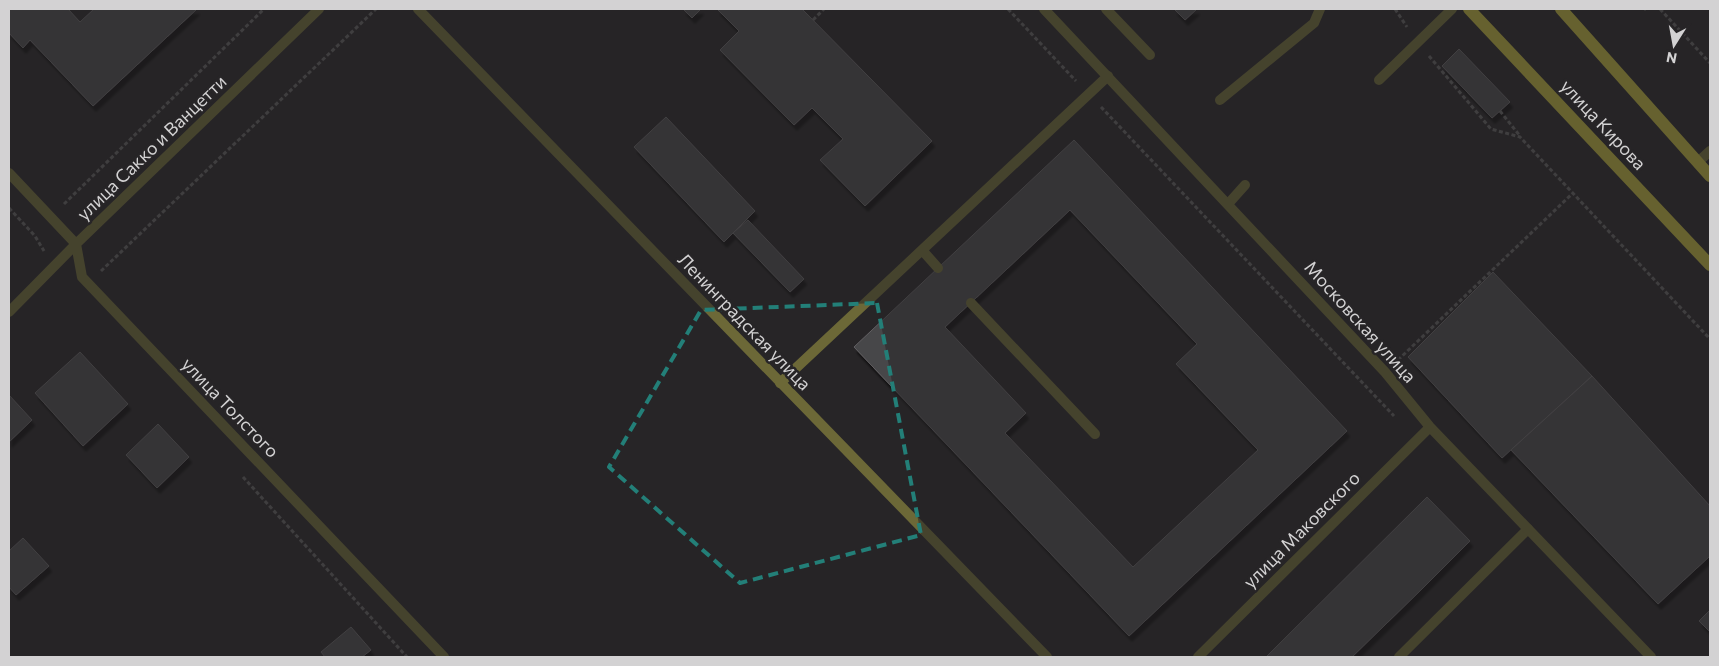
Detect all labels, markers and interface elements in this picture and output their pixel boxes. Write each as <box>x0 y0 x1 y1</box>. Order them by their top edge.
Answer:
north arrow <box>1649 20 1699 70</box>
text: N <box>1665 49 1678 68</box>
street label: улица Сакко и Ванцетти <box>72 70 231 225</box>
street label: улица Кирова <box>1556 75 1651 174</box>
street label: Ленинградская улица <box>674 248 816 394</box>
street label: Московская улица <box>1300 256 1421 387</box>
street label: улица Толстого <box>178 353 284 462</box>
street label: улица Маковского <box>1238 466 1364 592</box>

